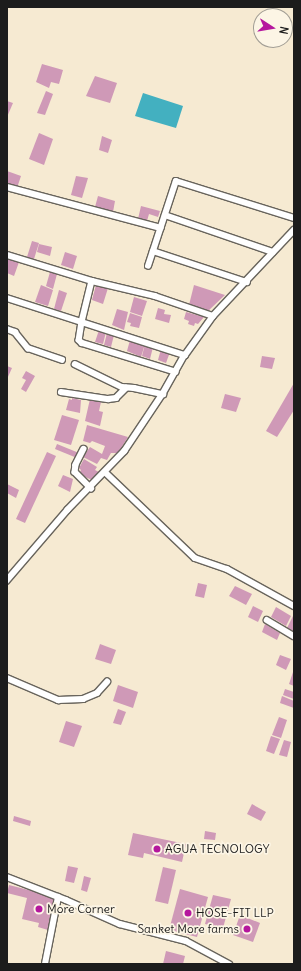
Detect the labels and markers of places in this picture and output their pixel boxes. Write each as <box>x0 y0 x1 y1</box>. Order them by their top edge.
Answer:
place label: AGUA TECNOLOGY <box>165 842 269 856</box>
marker: AGUA TECNOLOGY <box>152 844 162 854</box>
place label: More Corner <box>47 902 115 916</box>
marker: More Corner <box>34 904 44 914</box>
place label: HOSE-FIT LLP <box>196 906 274 920</box>
marker: HOSE-FIT LLP <box>183 908 193 918</box>
place label: Sanket More farms <box>137 922 239 936</box>
marker: Sanket More farms <box>242 924 252 934</box>

